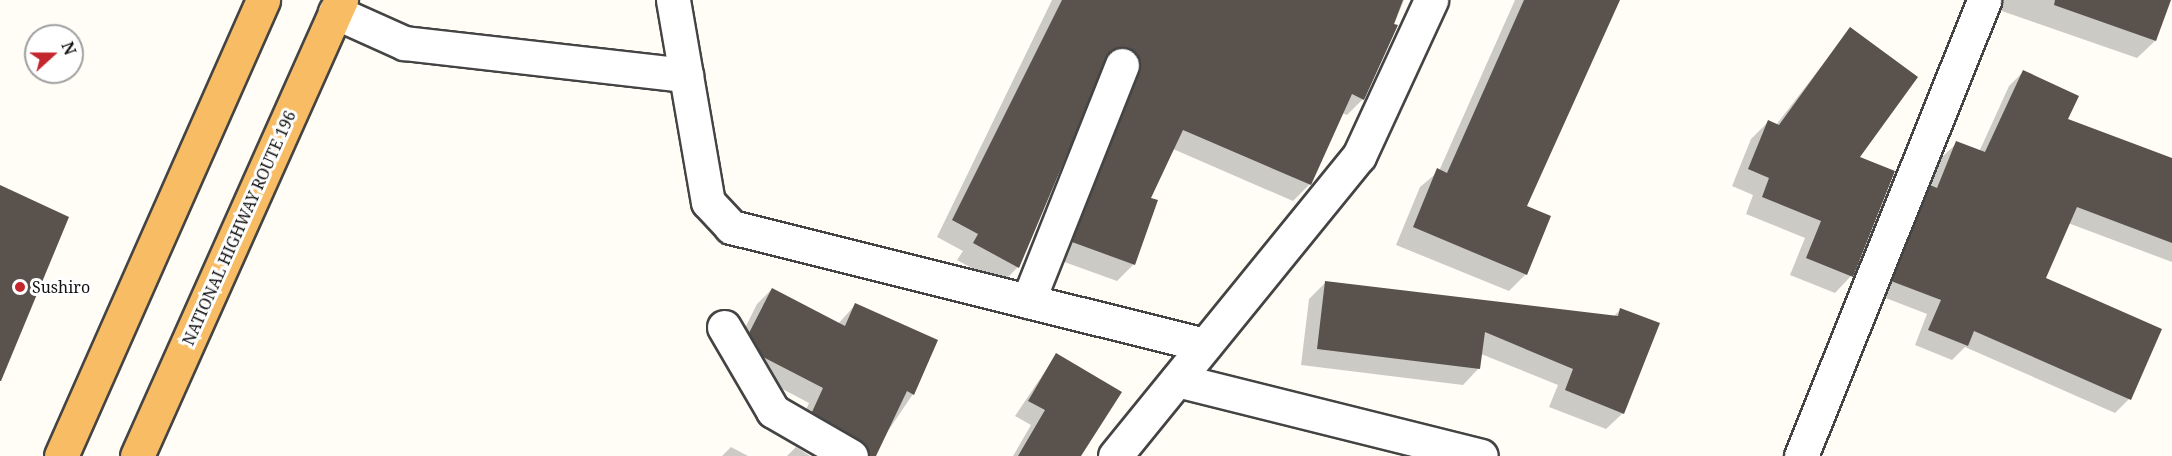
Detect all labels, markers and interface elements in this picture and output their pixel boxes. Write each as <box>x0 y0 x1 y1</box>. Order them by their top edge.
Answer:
north arrow <box>24 24 84 84</box>
text: N <box>56 38 81 58</box>
street label: NATIONAL HIGHWAY ROUTE 196 <box>178 108 300 348</box>
place label: Sushiro <box>32 277 90 297</box>
marker: Sushiro <box>13 280 27 294</box>

